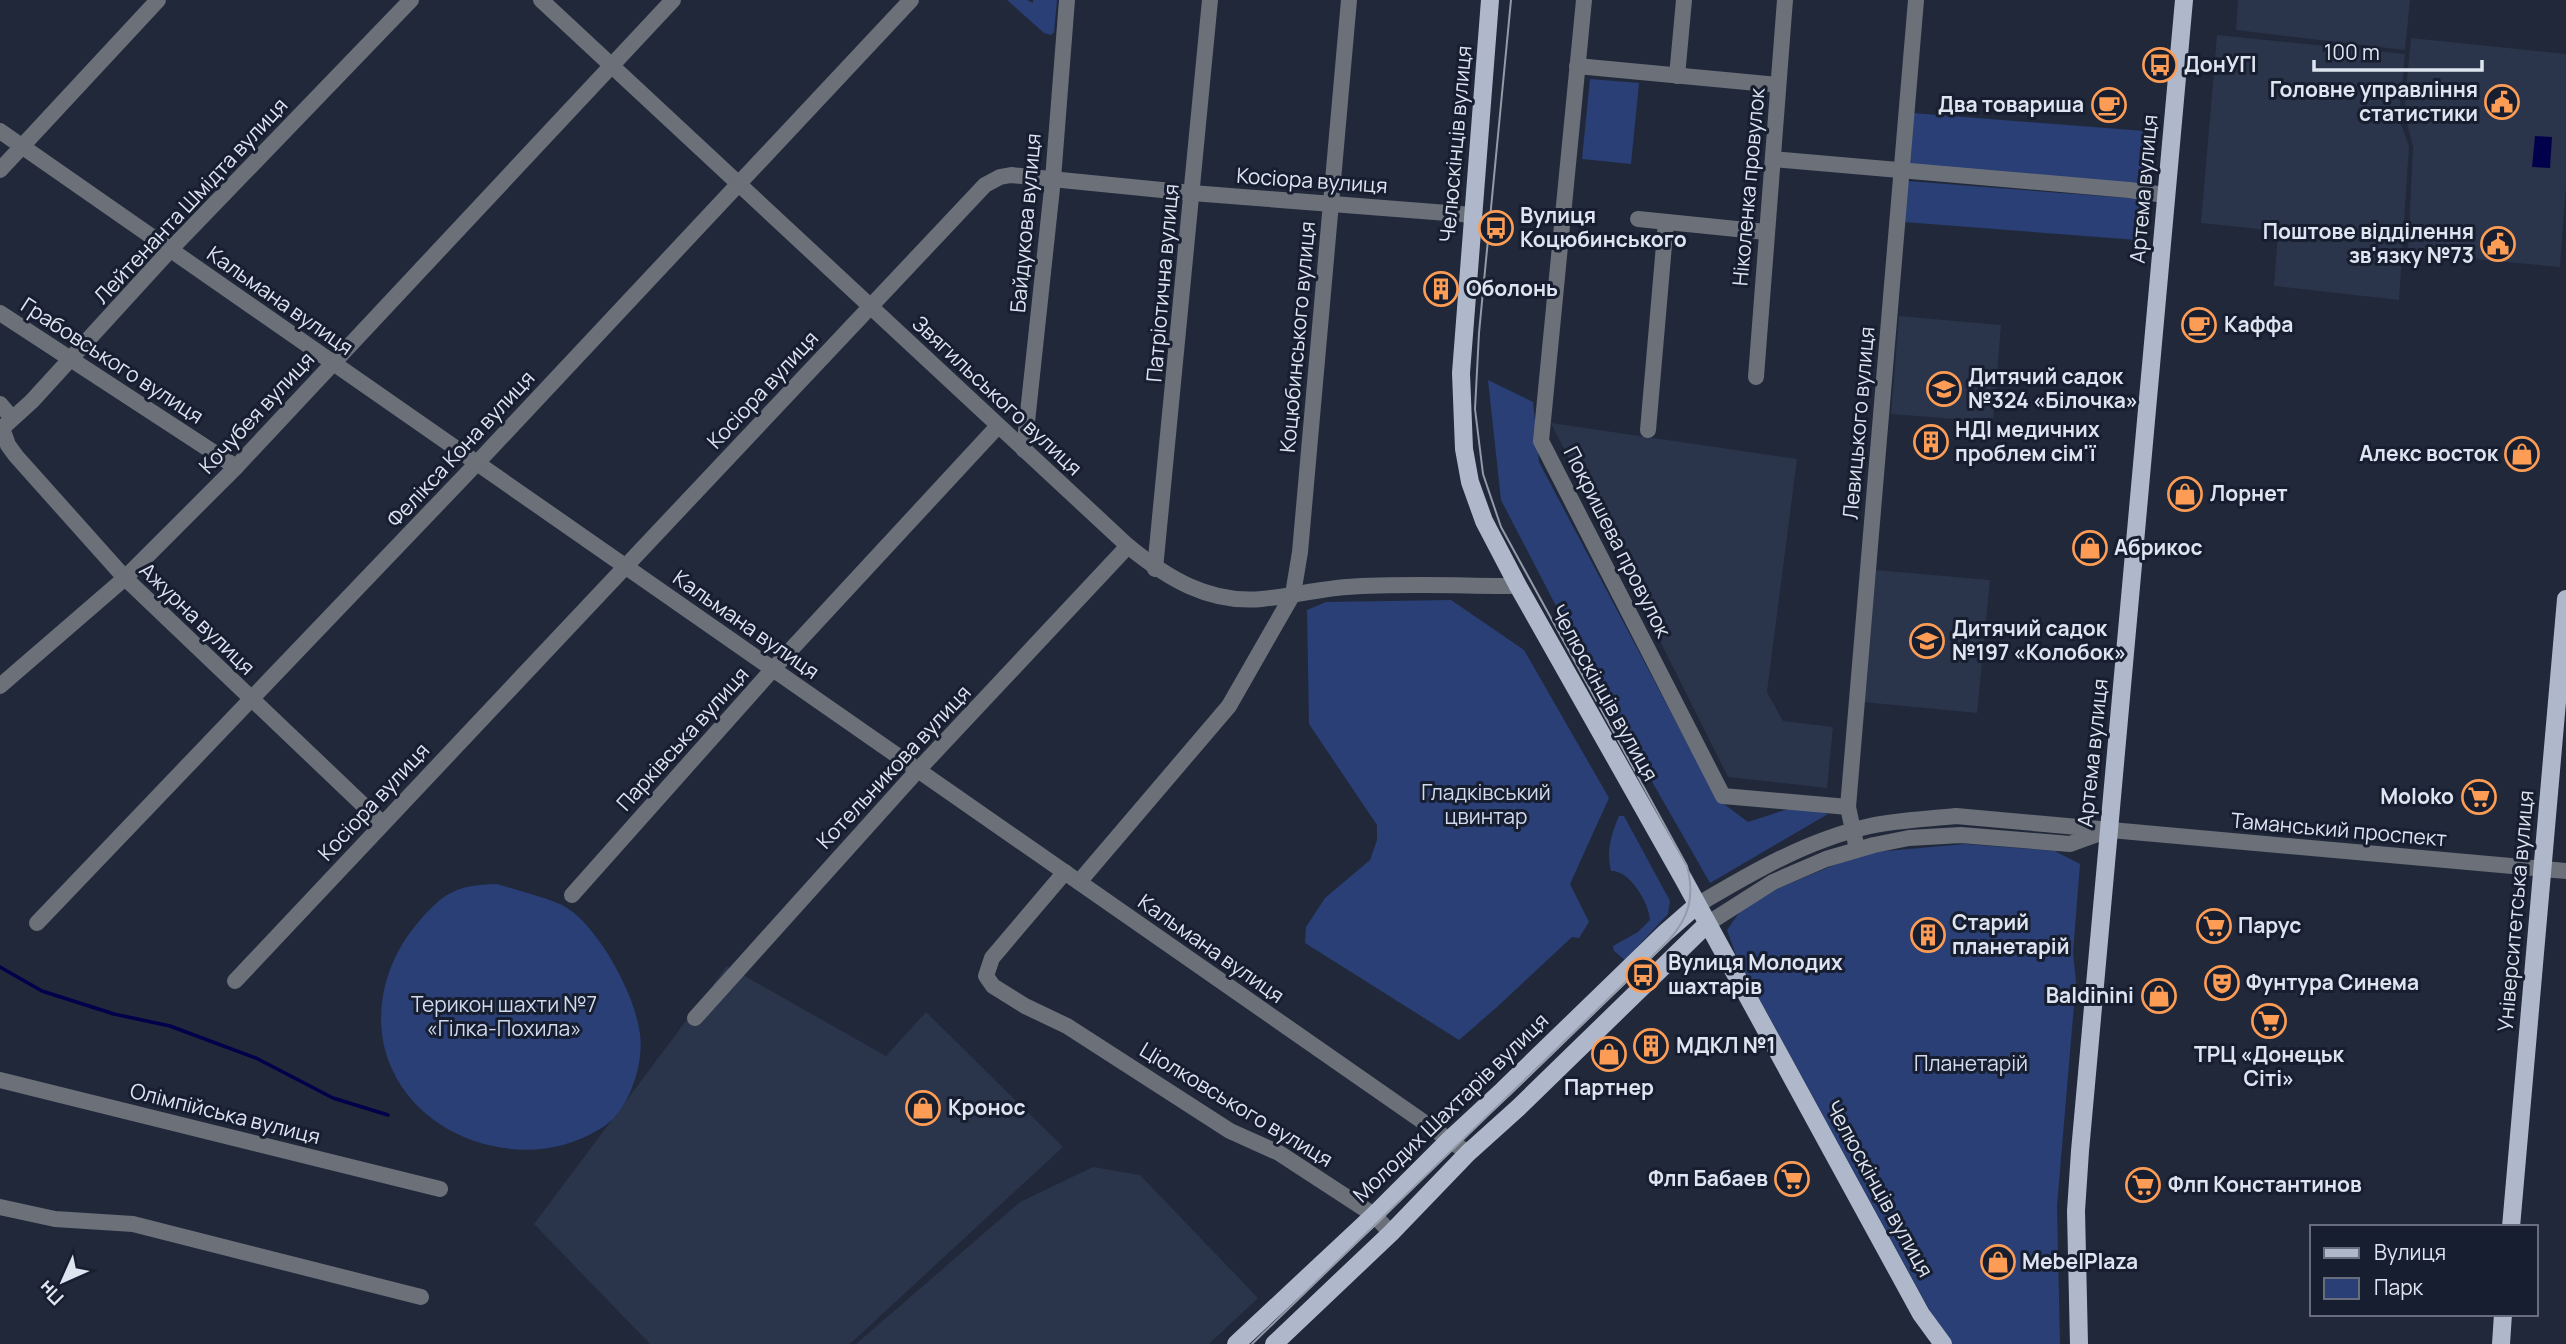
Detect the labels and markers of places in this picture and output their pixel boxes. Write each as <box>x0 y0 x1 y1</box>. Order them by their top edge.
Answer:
bus stop icon: ДонУГІ <box>2141 46 2179 84</box>
place label: ДонУГІ <box>2184 50 2257 78</box>
place label: Головне управління статистики <box>2270 75 2478 127</box>
public building icon: Головне управління статистики <box>2483 83 2521 121</box>
cafe icon: Два товариша <box>2090 86 2128 124</box>
place label: Два товариша <box>1938 90 2084 118</box>
place label: Вулиця Коцюбинського <box>1520 201 1687 253</box>
bus stop icon: Вулиця Коцюбинського <box>1477 209 1515 247</box>
place label: Поштове відділення зв'язку №73 <box>2263 217 2474 269</box>
public building icon: Поштове відділення зв'язку №73 <box>2479 225 2517 263</box>
building icon: Оболонь <box>1422 270 1460 308</box>
place label: Оболонь <box>1466 274 1558 302</box>
cafe icon: Каффа <box>2180 306 2218 344</box>
place label: Каффа <box>2224 310 2293 338</box>
place label: Дитячий садок №324 «Білочка» <box>1968 362 2138 414</box>
school or university icon: Дитячий садок №324 «Білочка» <box>1925 370 1963 408</box>
place label: НДІ медичних проблем сім'ї <box>1955 415 2100 467</box>
building icon: НДІ медичних проблем сім'ї <box>1912 423 1950 461</box>
shop icon: Алекс восток <box>2503 435 2541 473</box>
place label: Алекс восток <box>2359 439 2499 467</box>
shop icon: Лорнет <box>2166 475 2204 513</box>
place label: Лорнет <box>2210 479 2288 507</box>
shop icon: Абрикос <box>2071 529 2109 567</box>
place label: Абрикос <box>2114 533 2203 561</box>
place label: Дитячий садок №197 «Колобок» <box>1952 614 2126 666</box>
school or university icon: Дитячий садок №197 «Колобок» <box>1908 622 1946 660</box>
supermarket icon: Moloko <box>2460 778 2498 816</box>
place label: Moloko <box>2380 782 2454 810</box>
supermarket icon: Парус <box>2195 907 2233 945</box>
place label: Старий планетарій <box>1952 908 2070 960</box>
place label: Парус <box>2238 911 2301 939</box>
building icon: Старий планетарій <box>1909 916 1947 954</box>
place label: Вулиця Молодих шахтарів <box>1668 948 1843 1000</box>
bus stop icon: Вулиця Молодих шахтарів <box>1624 956 1662 994</box>
theatre icon: Фунтура Синема <box>2203 964 2241 1002</box>
place label: Фунтура Синема <box>2246 968 2419 996</box>
shop icon: Baldinini <box>2140 977 2178 1015</box>
place label: Baldinini <box>2046 981 2134 1009</box>
supermarket icon: ТРЦ «Донецьк Сіті» <box>2250 1002 2288 1040</box>
building icon: МДКЛ №1 <box>1632 1027 1670 1065</box>
place label: МДКЛ №1 <box>1676 1031 1776 1059</box>
shop icon: Партнер <box>1590 1035 1628 1073</box>
place label: ТРЦ «Донецьк Сіті» <box>2194 1040 2345 1092</box>
place label: Партнер <box>1564 1073 1654 1101</box>
shop icon: Кронос <box>904 1089 942 1127</box>
place label: Кронос <box>948 1093 1026 1121</box>
supermarket icon: Флп Бабаев <box>1773 1160 1811 1198</box>
place label: Флп Бабаев <box>1648 1164 1768 1192</box>
supermarket icon: Флп Константинов <box>2124 1166 2162 1204</box>
place label: Флп Константинов <box>2168 1170 2362 1198</box>
shop icon: MebelPlaza <box>1979 1243 2017 1281</box>
place label: MebelPlaza <box>2022 1247 2138 1275</box>

